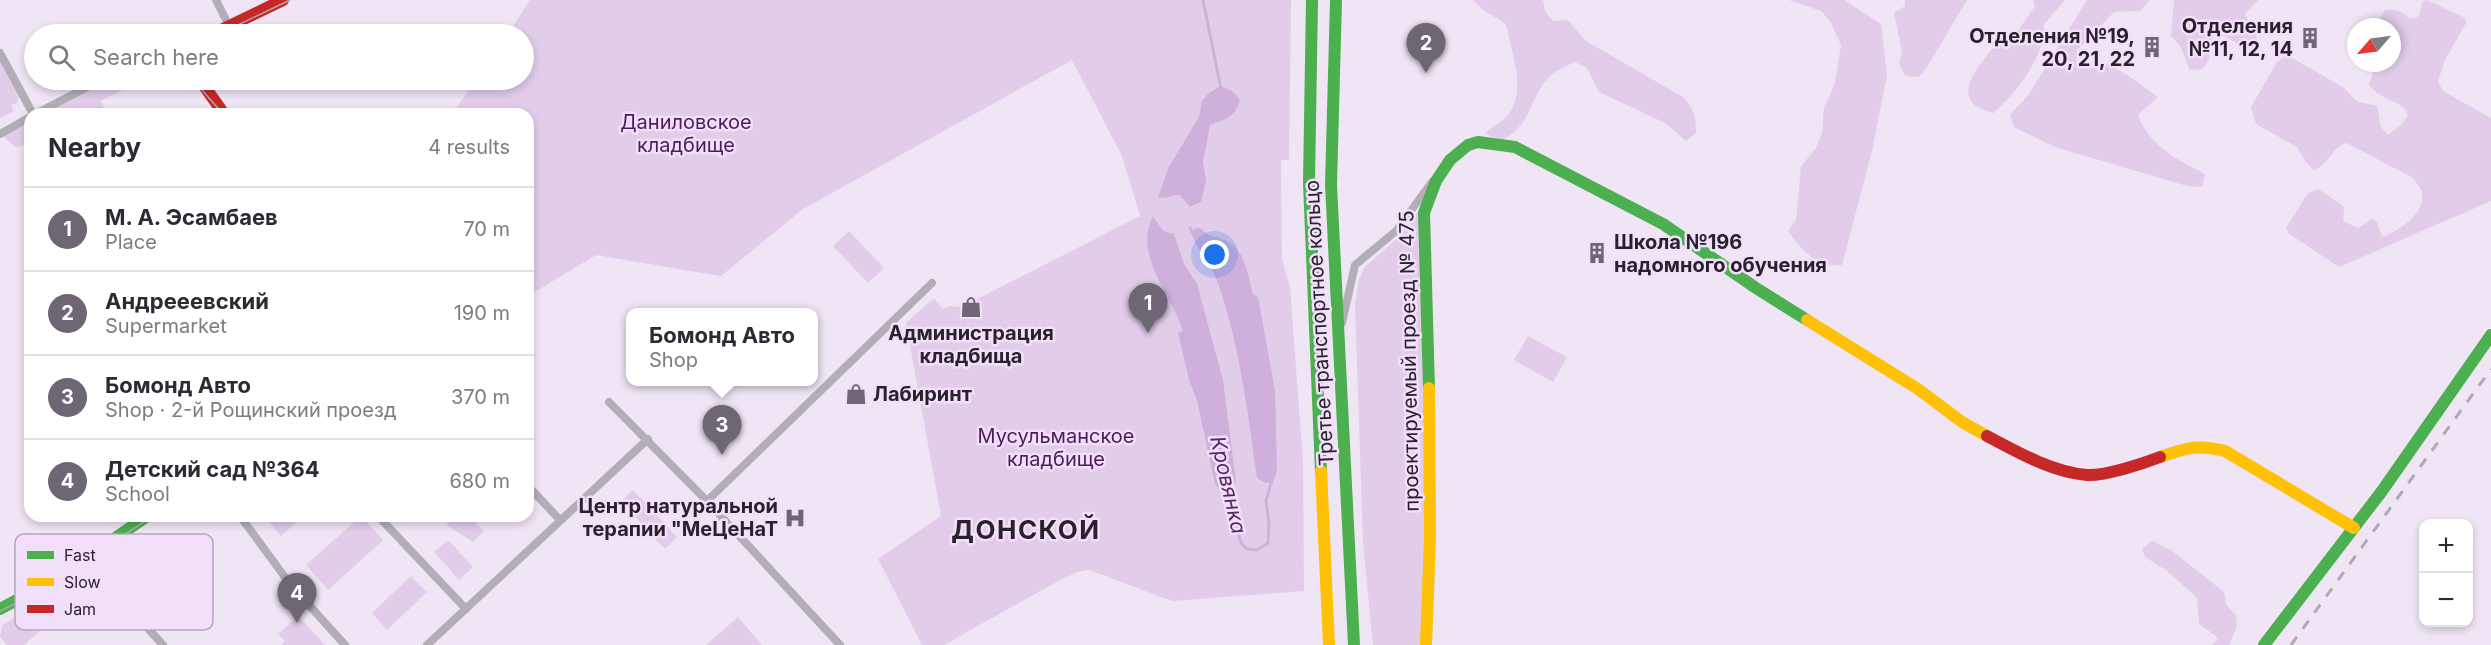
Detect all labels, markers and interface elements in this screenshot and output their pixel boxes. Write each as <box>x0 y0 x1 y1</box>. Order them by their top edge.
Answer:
place label: Отделения №11, 12, 14 <box>2182 14 2293 61</box>
north arrow <box>2347 18 2401 72</box>
pin: 2 <box>1406 23 1446 73</box>
search box <box>24 24 534 90</box>
place label: Отделения №19, 20, 21, 22 <box>1969 24 2135 71</box>
building icon: Отделения №11, 12, 14 <box>2298 26 2322 50</box>
building icon: Отделения №19, 20, 21, 22 <box>2140 35 2164 59</box>
icon: search <box>45 41 78 74</box>
text: Search here <box>93 44 219 70</box>
park label: Даниловское кладбище <box>620 110 752 157</box>
text: Nearby <box>48 132 141 163</box>
text: 4 results <box>428 135 510 159</box>
street label: Третье транспортное кольцо <box>1300 180 1338 466</box>
text: М. А. Эсамбаев <box>105 204 278 230</box>
street label: проектируемый проезд № 475 <box>1394 210 1424 512</box>
text: 1 <box>63 217 72 241</box>
text: 70 m <box>463 217 510 241</box>
text: Place <box>105 230 157 254</box>
place label: Школа №196 надомного обучения <box>1614 230 1827 277</box>
your location <box>1200 240 1229 269</box>
building icon: Школа №196 надомного обучения <box>1585 241 1609 265</box>
pin: 1 <box>1128 284 1168 333</box>
text: Андрееевский <box>105 288 269 314</box>
shop icon: Администрация кладбища <box>959 295 983 319</box>
text: 2 <box>61 301 74 325</box>
text: 190 m <box>454 301 510 325</box>
popup <box>626 308 818 386</box>
text: Supermarket <box>105 314 227 338</box>
place label: Администрация кладбища <box>888 321 1054 368</box>
text: Бомонд Авто <box>649 322 795 348</box>
text: Shop <box>649 348 698 372</box>
text: Бомонд Авто <box>105 372 251 398</box>
shop icon: Лабиринт <box>844 382 868 406</box>
place label: Лабиринт <box>873 382 972 406</box>
text: 3 <box>61 385 74 409</box>
text: 370 m <box>451 385 510 409</box>
text: Shop · 2-й Рощинский проезд <box>105 398 396 422</box>
pin: 3 <box>702 406 742 455</box>
park label: Мусульманское кладбище <box>978 424 1134 471</box>
water label: Кровянка <box>1205 433 1252 536</box>
text: Детский сад №364 <box>105 456 320 482</box>
text: 4 <box>61 469 74 493</box>
text: 680 m <box>449 469 510 493</box>
text: School <box>105 482 170 506</box>
place label: Центр натуральной терапии "МеЦеНаТ <box>579 494 778 541</box>
hospital icon: Центр натуральной терапии "МеЦеНаТ <box>783 506 807 530</box>
district label: ДОНСКОЙ <box>951 514 1101 545</box>
map controls <box>2419 519 2473 627</box>
button: + <box>2419 519 2473 573</box>
legend <box>15 534 213 630</box>
text: Fast <box>64 545 96 565</box>
text: Slow <box>64 572 101 592</box>
button: − <box>2419 573 2473 627</box>
pin: 4 <box>278 574 316 623</box>
text: Jam <box>64 599 96 619</box>

